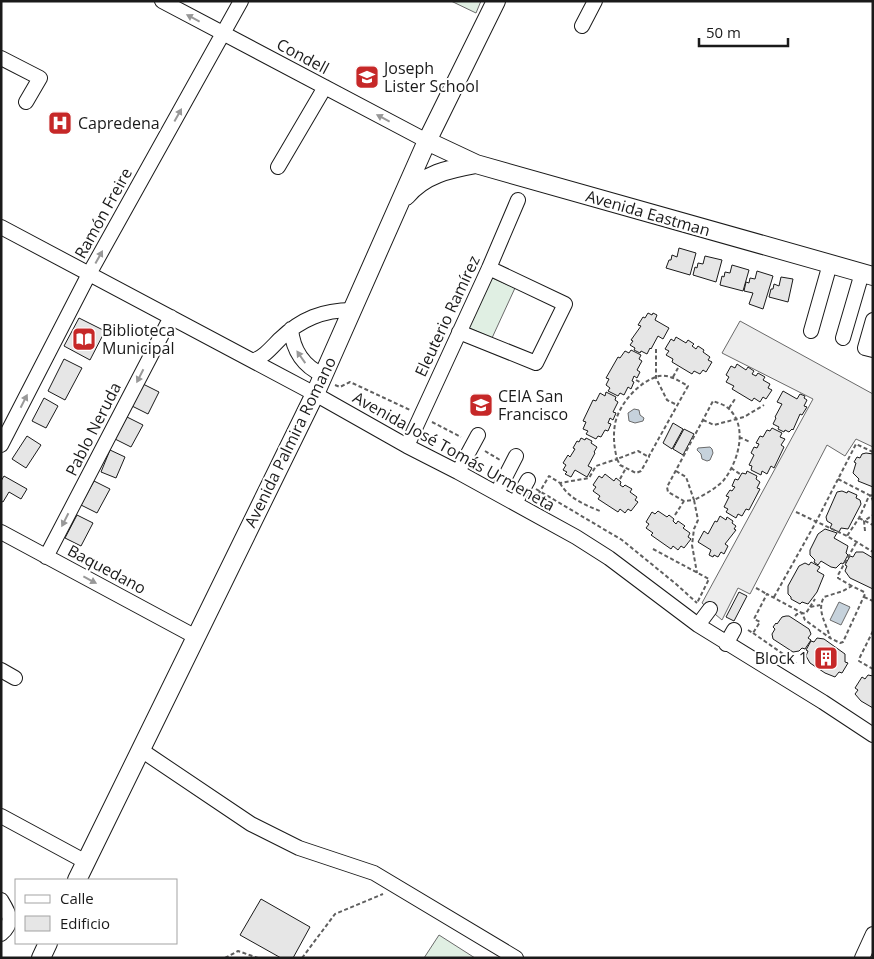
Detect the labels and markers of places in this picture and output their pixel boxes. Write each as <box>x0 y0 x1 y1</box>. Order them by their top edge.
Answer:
place label: Joseph Lister School <box>382 57 479 97</box>
school or university icon: Joseph Lister School <box>354 64 380 90</box>
hospital icon: Capredena <box>47 110 73 136</box>
place label: Capredena <box>78 112 160 134</box>
place label: Biblioteca Municipal <box>102 319 175 359</box>
library icon: Biblioteca Municipal <box>71 326 97 352</box>
place label: CEIA San Francisco <box>498 385 568 425</box>
school or university icon: CEIA San Francisco <box>468 392 494 418</box>
building icon: Block 1 <box>813 645 839 671</box>
place label: Block 1 <box>755 647 808 669</box>

